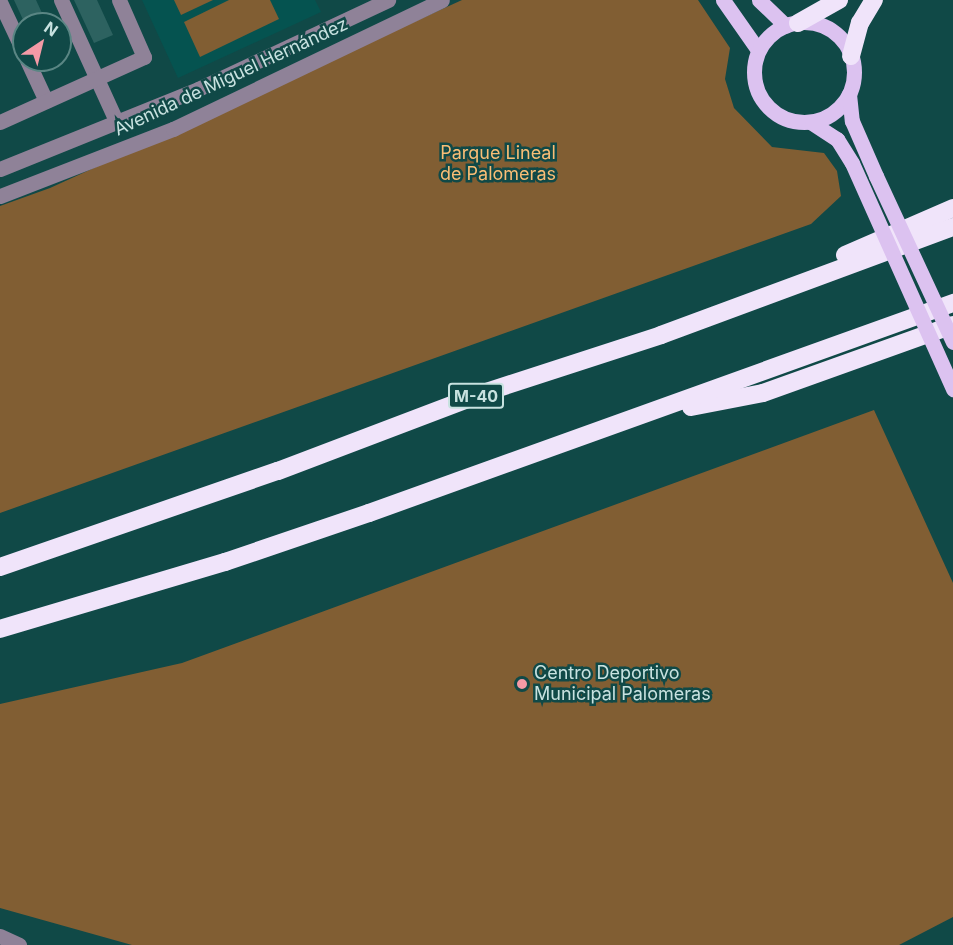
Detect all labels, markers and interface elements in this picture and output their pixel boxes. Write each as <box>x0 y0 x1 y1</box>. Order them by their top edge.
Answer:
north arrow <box>12 12 72 72</box>
street label: Avenida de Miguel Hernández <box>111 13 351 141</box>
text: N <box>40 17 62 41</box>
park label: Parque Lineal de Palomeras <box>440 143 556 186</box>
road number: M-40 <box>448 383 504 409</box>
place label: Centro Deportivo Municipal Palomeras <box>534 663 711 706</box>
marker: Centro Deportivo Municipal Palomeras <box>515 677 529 691</box>

